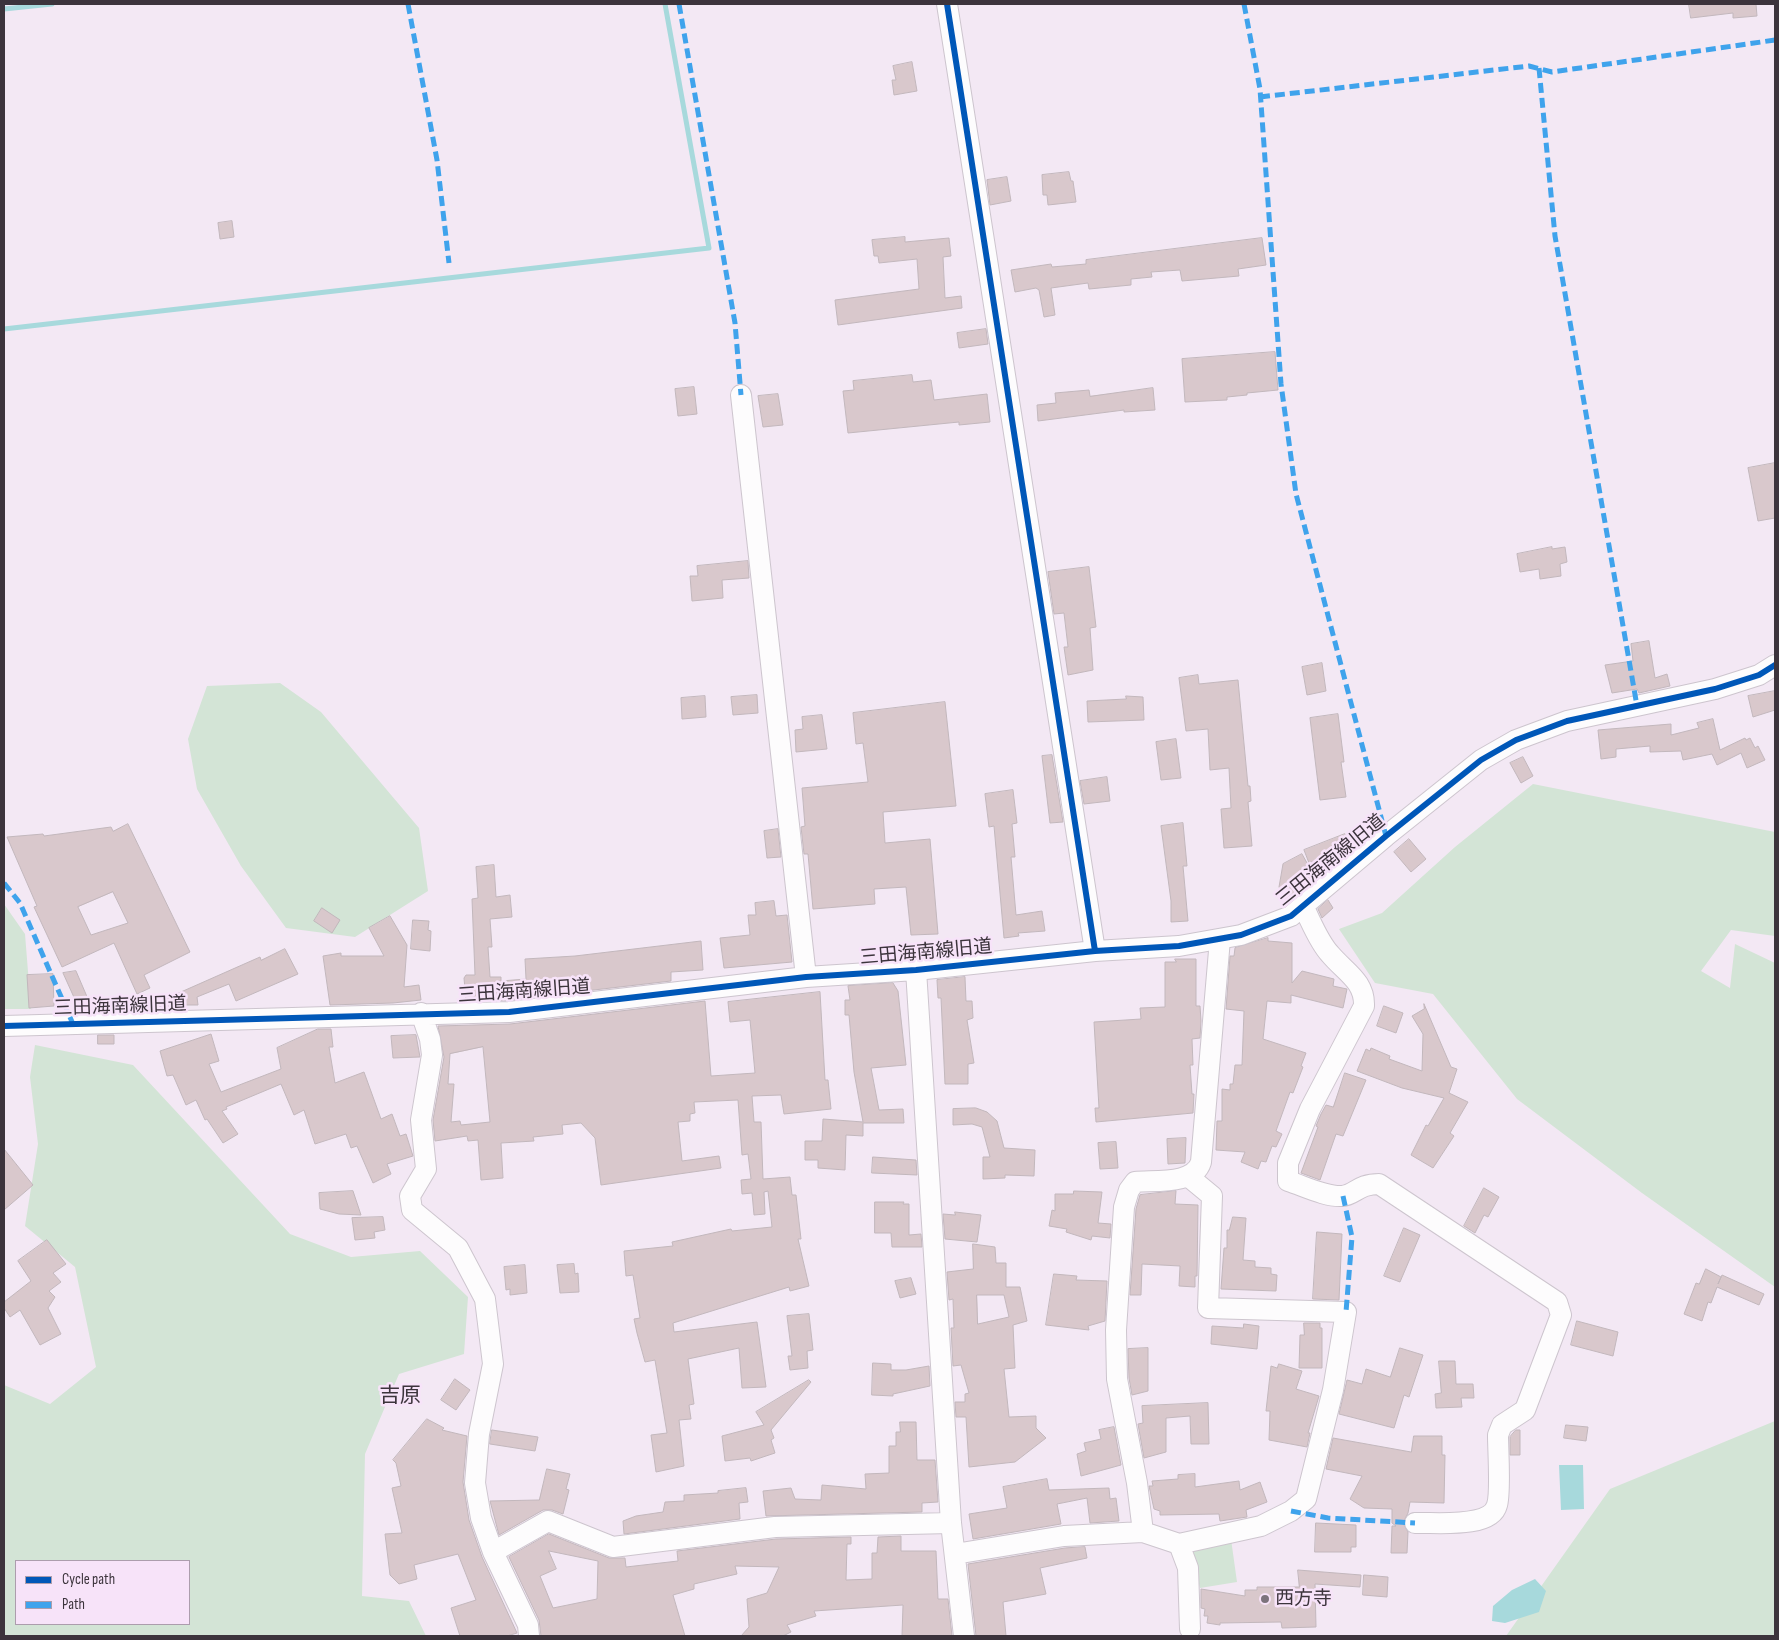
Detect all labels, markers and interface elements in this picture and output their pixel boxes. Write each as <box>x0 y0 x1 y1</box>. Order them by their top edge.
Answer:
street label: 三田海南線旧道 <box>1272 810 1390 912</box>
street label: 三田海南線旧道 <box>859 936 993 970</box>
street label: 三田海南線旧道 <box>457 976 591 1008</box>
street label: 三田海南線旧道 <box>53 993 187 1021</box>
district label: 吉原 <box>379 1384 421 1410</box>
legend <box>15 1560 190 1625</box>
text: Cycle path <box>62 1570 115 1589</box>
place label: 西方寺 <box>1275 1588 1332 1610</box>
marker: 西方寺 <box>1259 1593 1271 1605</box>
text: Path <box>62 1595 85 1614</box>

